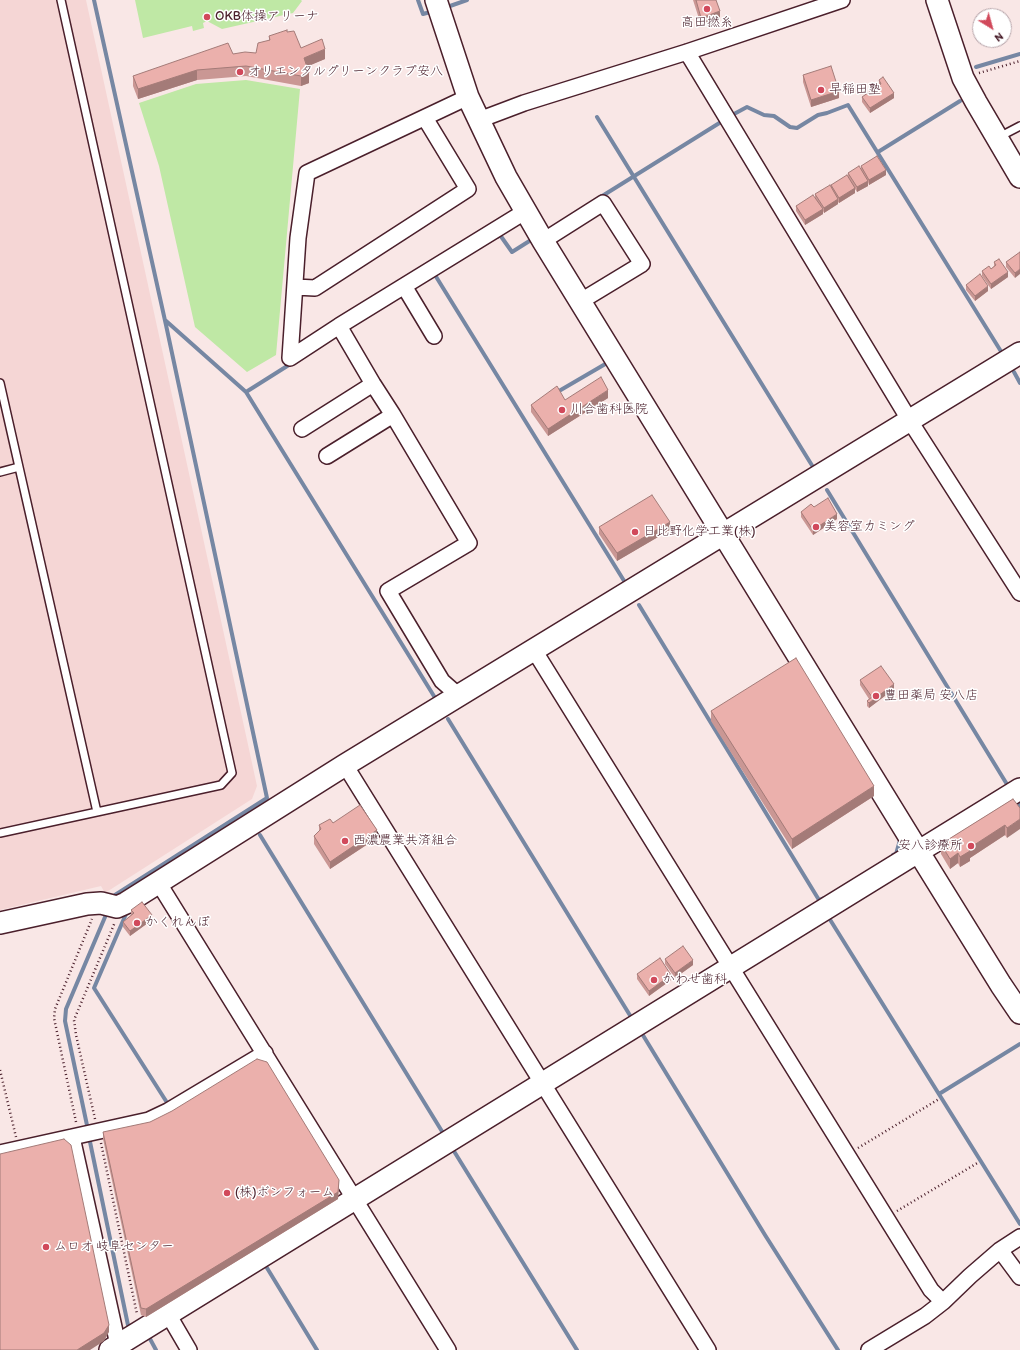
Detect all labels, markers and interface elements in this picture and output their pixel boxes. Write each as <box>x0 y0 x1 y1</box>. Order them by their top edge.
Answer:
marker: 高田撚糸 <box>702 4 712 14</box>
north arrow <box>972 8 1012 48</box>
place label: OKB体操アリーナ <box>215 9 319 25</box>
marker: OKB体操アリーナ <box>202 12 212 22</box>
place label: 高田撚糸 <box>681 15 733 31</box>
text: N <box>992 30 1006 45</box>
place label: オリエンタルグリーンクラブ安八 <box>248 64 443 80</box>
marker: オリエンタルグリーンクラブ安八 <box>235 67 245 77</box>
place label: 早稲田塾 <box>829 82 881 98</box>
marker: 早稲田塾 <box>816 85 826 95</box>
place label: 川合歯科医院 <box>570 402 648 418</box>
marker: 川合歯科医院 <box>557 405 567 415</box>
place label: 美容室カミング <box>824 519 915 535</box>
marker: 美容室カミング <box>811 522 821 532</box>
place label: 日比野化学工業(株) <box>643 524 755 540</box>
marker: 日比野化学工業(株) <box>630 527 640 537</box>
place label: 豊田薬局 安八店 <box>884 688 978 704</box>
marker: 豊田薬局 安八店 <box>871 691 881 701</box>
place label: 西濃農業共済組合 <box>353 833 457 849</box>
marker: 西濃農業共済組合 <box>340 836 350 846</box>
place label: 安八診療所 <box>898 838 963 854</box>
marker: 安八診療所 <box>966 841 976 851</box>
place label: かくれんぼ <box>145 915 210 931</box>
marker: かくれんぼ <box>132 918 142 928</box>
place label: かわせ歯科 <box>662 972 727 988</box>
marker: かわせ歯科 <box>649 975 659 985</box>
place label: (株)ボンフォーム <box>235 1185 334 1201</box>
marker: (株)ボンフォーム <box>222 1188 232 1198</box>
place label: ムロオ 岐阜センター <box>54 1239 174 1255</box>
marker: ムロオ 岐阜センター <box>41 1242 51 1252</box>

